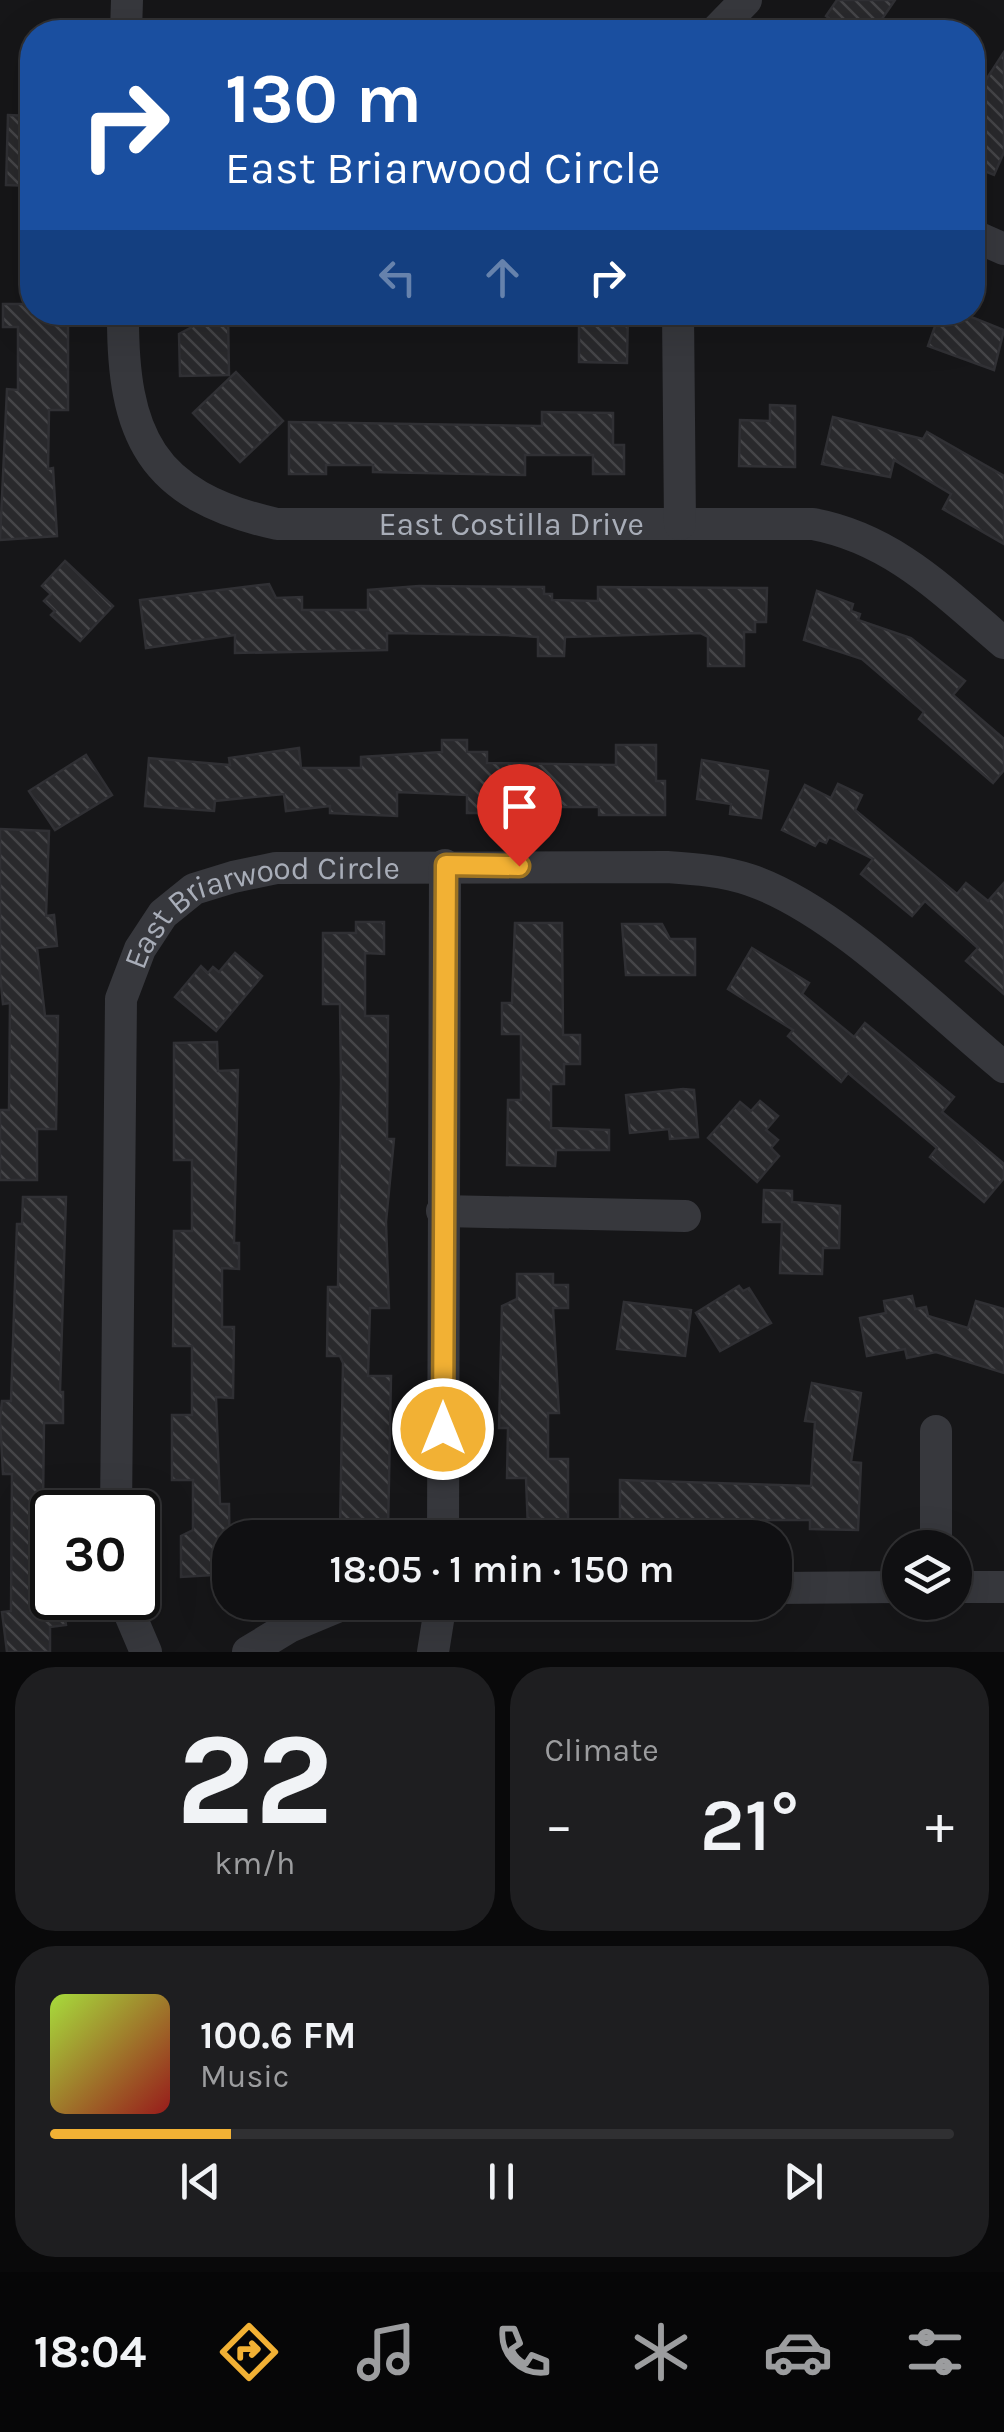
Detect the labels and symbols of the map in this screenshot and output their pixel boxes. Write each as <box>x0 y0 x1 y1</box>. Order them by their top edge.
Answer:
street label: East Costilla Drive <box>378 506 644 543</box>
pin <box>477 764 562 867</box>
street label: East Briarwood Circle <box>116 849 400 974</box>
position arrow <box>391 1377 495 1481</box>
speed limit sign: 30 <box>30 1490 160 1620</box>

